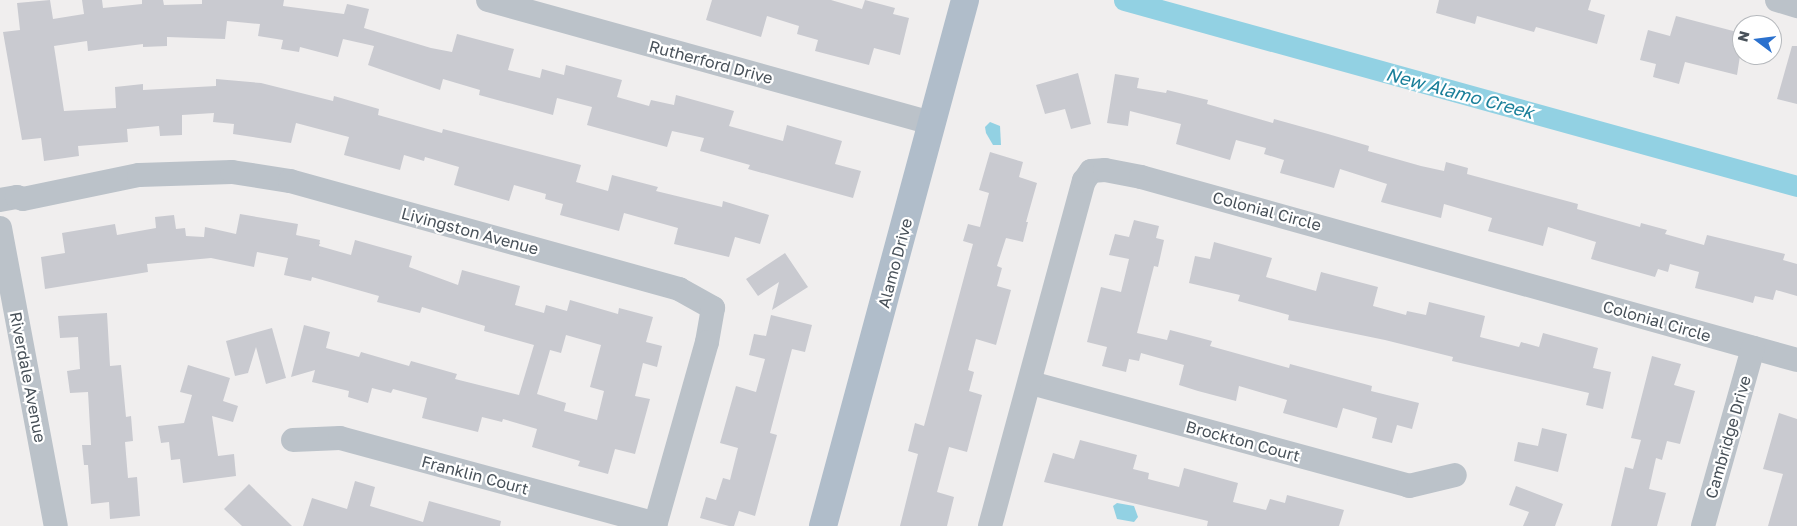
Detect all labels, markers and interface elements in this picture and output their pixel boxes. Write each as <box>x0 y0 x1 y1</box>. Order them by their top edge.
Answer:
north arrow <box>1732 15 1782 65</box>
text: N <box>1733 29 1753 44</box>
street label: Rutherford Drive <box>647 36 775 88</box>
water label: New Alamo Creek <box>1384 63 1536 123</box>
street label: Colonial Circle <box>1211 187 1323 235</box>
street label: Livingston Avenue <box>399 203 541 259</box>
street label: Alamo Drive <box>874 216 916 310</box>
street label: Colonial Circle <box>1601 296 1713 346</box>
street label: Riverdale Avenue <box>6 310 50 444</box>
street label: Cambridge Drive <box>1701 373 1755 501</box>
street label: Brockton Court <box>1184 417 1302 465</box>
street label: Franklin Court <box>419 452 531 498</box>

